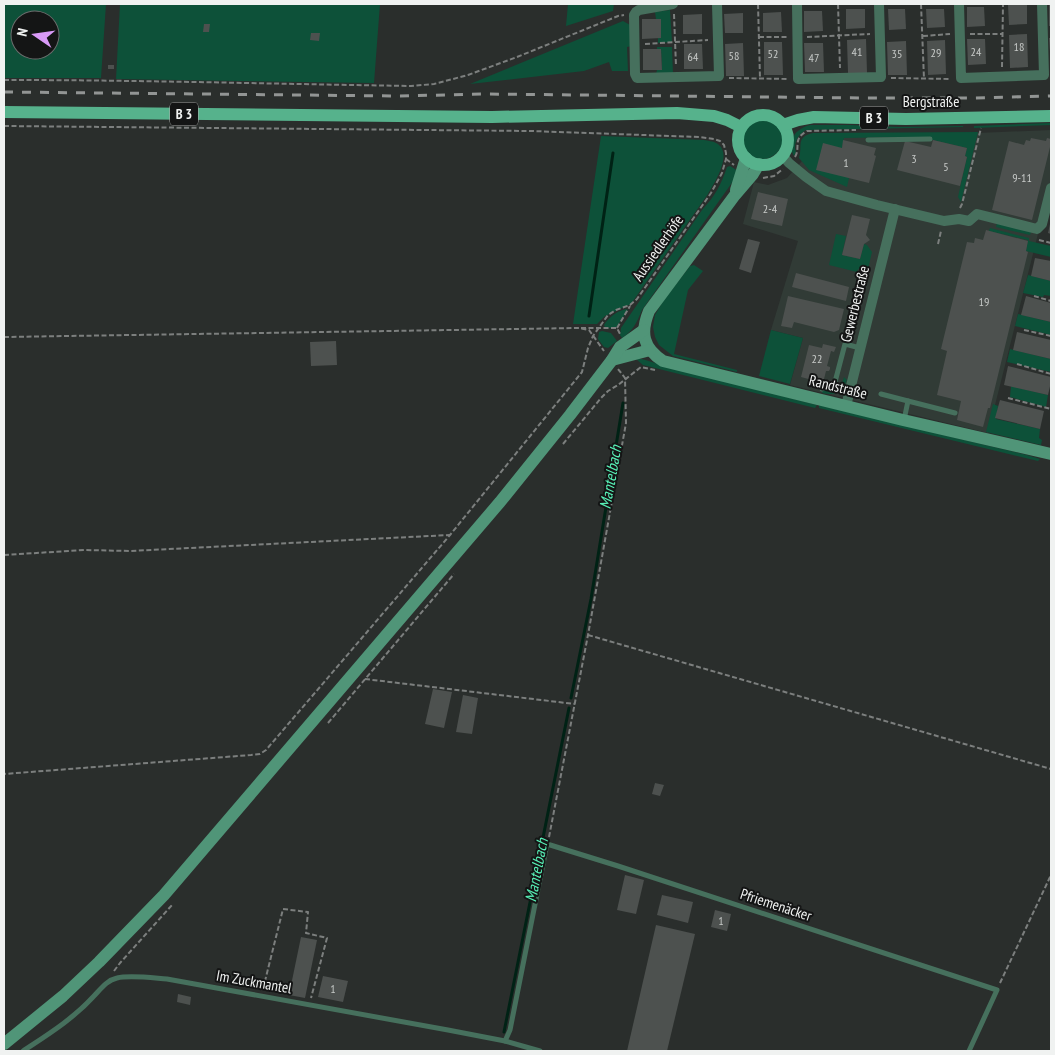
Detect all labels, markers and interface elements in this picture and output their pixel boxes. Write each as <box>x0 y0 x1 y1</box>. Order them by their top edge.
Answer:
north arrow <box>10 10 60 60</box>
text: N <box>13 26 32 38</box>
house number: 18 <box>1014 39 1024 54</box>
house number: 41 <box>852 44 862 59</box>
house number: 24 <box>971 44 982 59</box>
house number: 29 <box>931 45 941 60</box>
house number: 52 <box>768 46 778 61</box>
house number: 35 <box>892 46 902 61</box>
house number: 58 <box>729 48 739 63</box>
house number: 64 <box>688 49 699 64</box>
house number: 47 <box>809 50 819 65</box>
street label: Bergstraße <box>903 92 959 111</box>
road number: B 3 <box>170 102 198 126</box>
road number: B 3 <box>860 106 888 130</box>
house number: 3 <box>911 151 917 166</box>
house number: 1 <box>843 155 849 170</box>
house number: 5 <box>943 159 949 174</box>
house number: 9-11 <box>1012 170 1032 185</box>
house number: 2-4 <box>763 201 778 216</box>
street label: Aussiedlerhöfe <box>628 211 687 284</box>
street label: Gewerbestraße <box>836 264 873 344</box>
house number: 19 <box>979 294 989 309</box>
house number: 22 <box>812 351 822 366</box>
street label: Randstraße <box>807 370 869 403</box>
water label: Mantelbach <box>595 443 626 510</box>
water label: Mantelbach <box>520 836 552 903</box>
street label: Pfriemenäcker <box>738 884 815 925</box>
house number: 1 <box>718 913 724 928</box>
street label: Im Zuckmantel <box>215 966 294 998</box>
house number: 1 <box>330 981 336 996</box>

